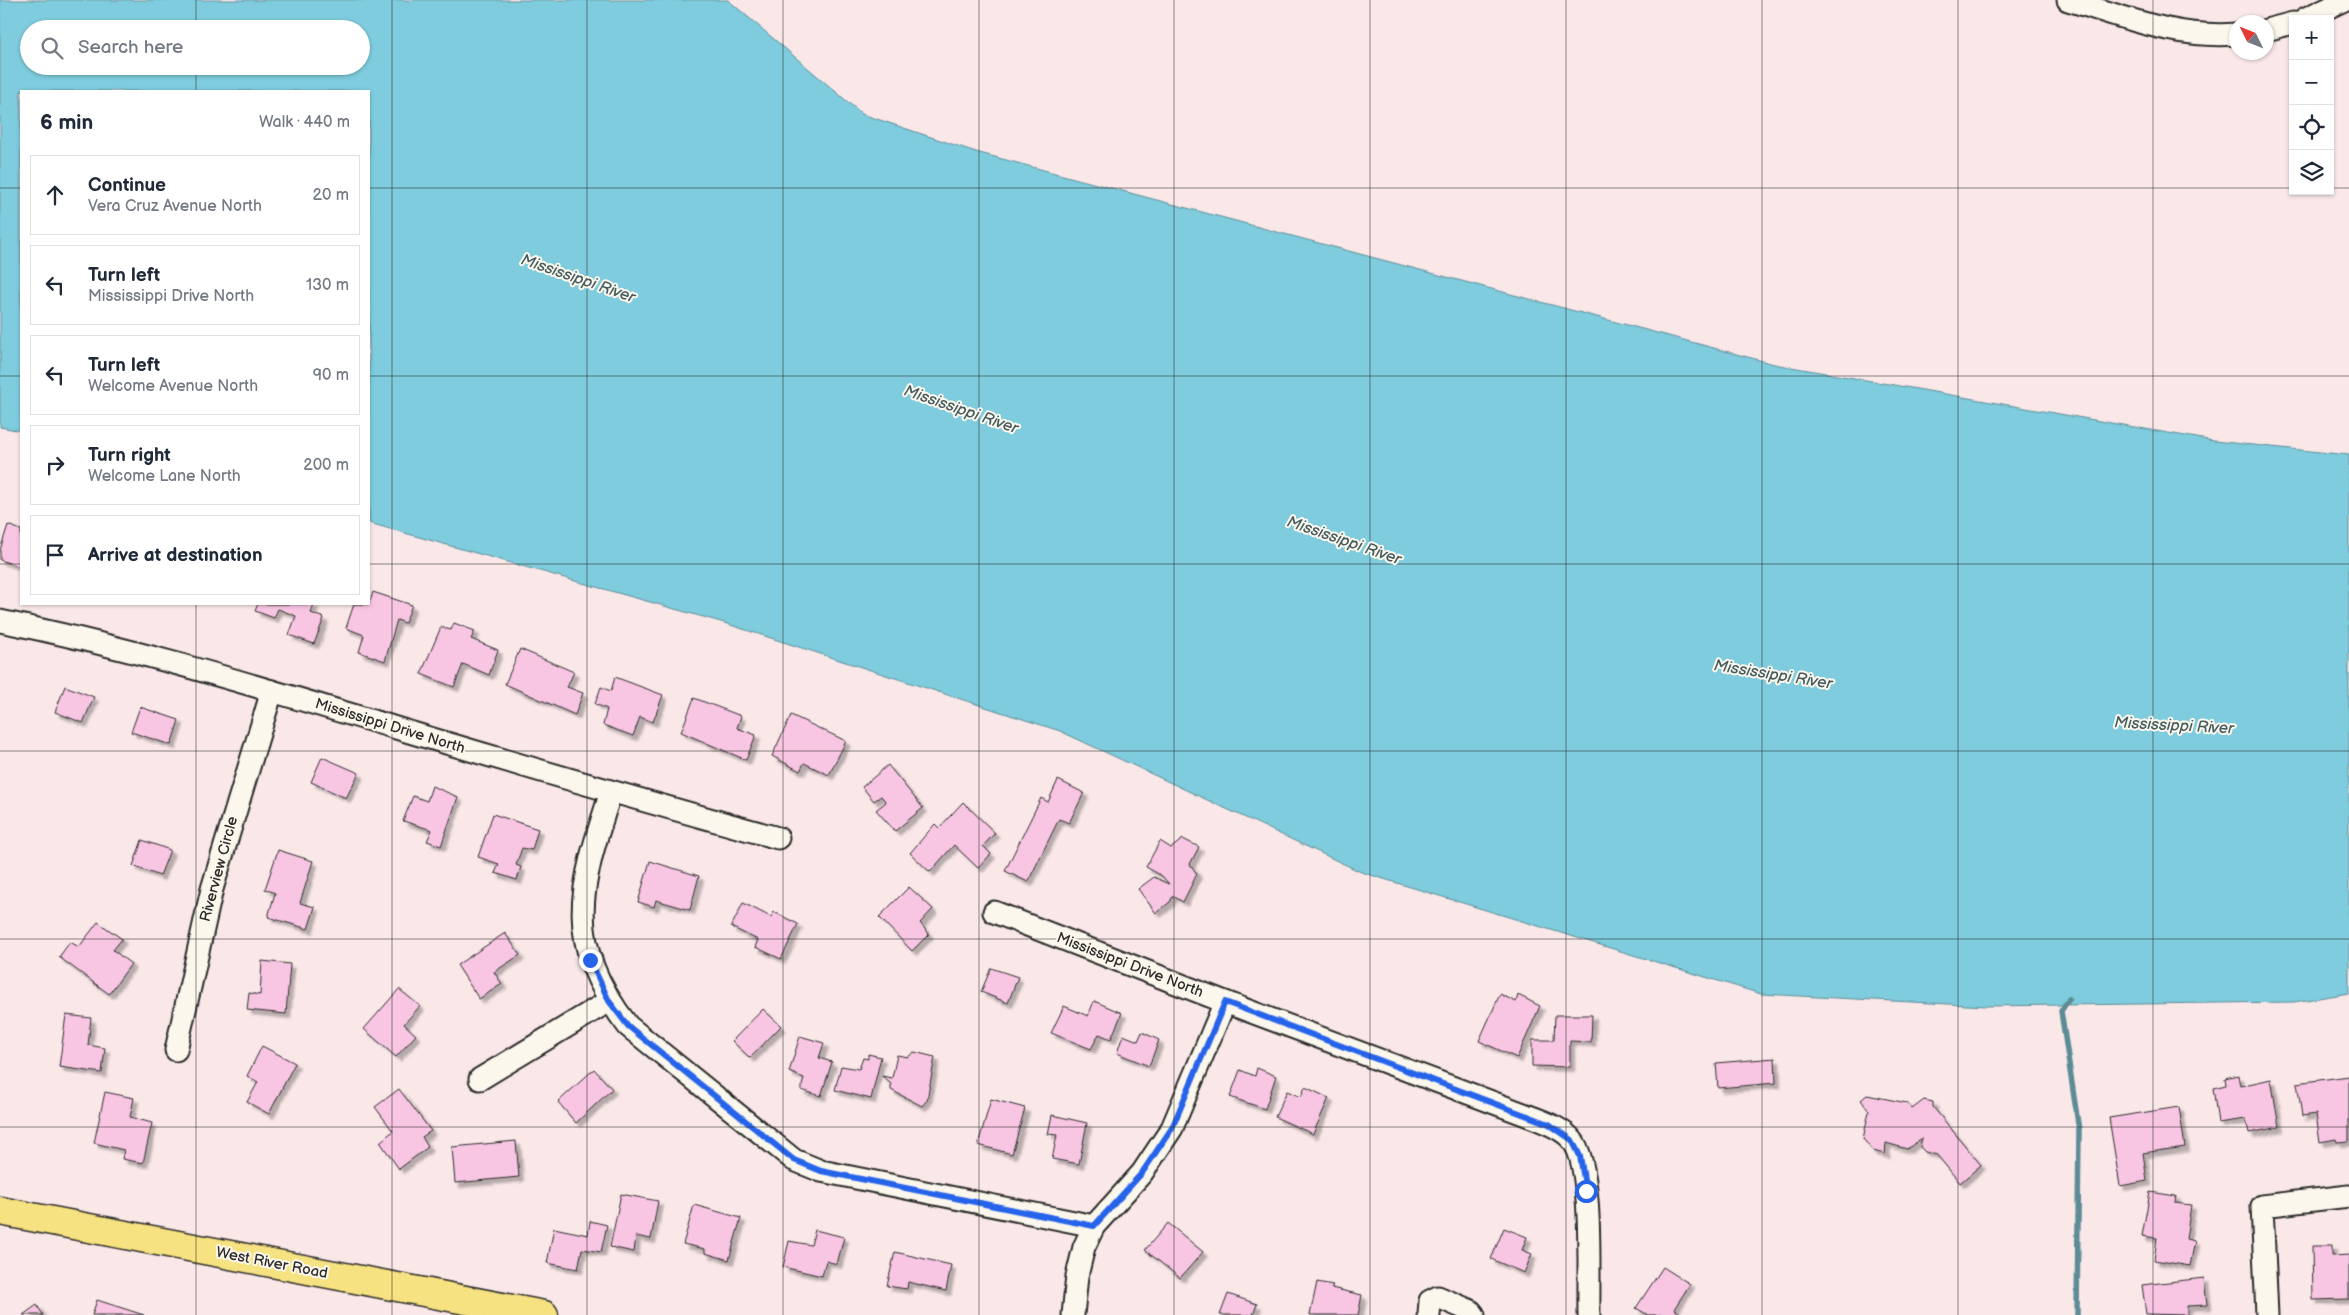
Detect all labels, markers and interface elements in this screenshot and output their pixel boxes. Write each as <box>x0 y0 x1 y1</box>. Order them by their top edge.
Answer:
north arrow <box>2229 15 2274 60</box>
map controls <box>2289 15 2334 195</box>
button: + <box>2289 15 2334 60</box>
search box <box>20 20 370 75</box>
icon: search <box>38 34 66 62</box>
text: Search here <box>78 36 183 59</box>
button: − <box>2289 60 2334 105</box>
button: locate <box>2289 105 2334 150</box>
text: 6 min <box>40 110 93 135</box>
text: Walk · 440 m <box>259 113 350 132</box>
button: layers <box>2289 150 2334 195</box>
text: Continue <box>88 174 166 197</box>
icon: ahead <box>41 181 69 209</box>
text: 20 m <box>313 186 349 205</box>
text: Vera Cruz Avenue North <box>88 197 262 216</box>
water label: Mississippi River <box>518 251 639 308</box>
text: Turn left <box>88 264 160 287</box>
icon: left <box>41 271 69 299</box>
text: 130 m <box>306 276 349 295</box>
text: Mississippi Drive North <box>88 287 254 306</box>
text: Turn left <box>88 354 160 377</box>
icon: left <box>41 361 69 389</box>
text: 90 m <box>313 366 349 385</box>
text: Welcome Avenue North <box>88 377 258 396</box>
water label: Mississippi River <box>901 382 1022 439</box>
text: Turn right <box>88 444 171 467</box>
icon: right <box>41 451 69 479</box>
text: 200 m <box>303 456 349 475</box>
text: Welcome Lane North <box>88 467 241 486</box>
water label: Mississippi River <box>1284 513 1405 570</box>
icon: arrive <box>41 541 69 569</box>
text: Arrive at destination <box>88 544 263 567</box>
water label: Mississippi River <box>1712 656 1835 694</box>
street label: Mississippi Drive North <box>313 694 467 758</box>
water label: Mississippi River <box>2114 713 2235 739</box>
street label: Riverview Circle <box>196 814 242 924</box>
street label: Mississippi Drive North <box>1054 928 1206 1002</box>
route end <box>579 949 602 972</box>
route start <box>1575 1180 1598 1203</box>
street label: West River Road <box>215 1243 329 1283</box>

